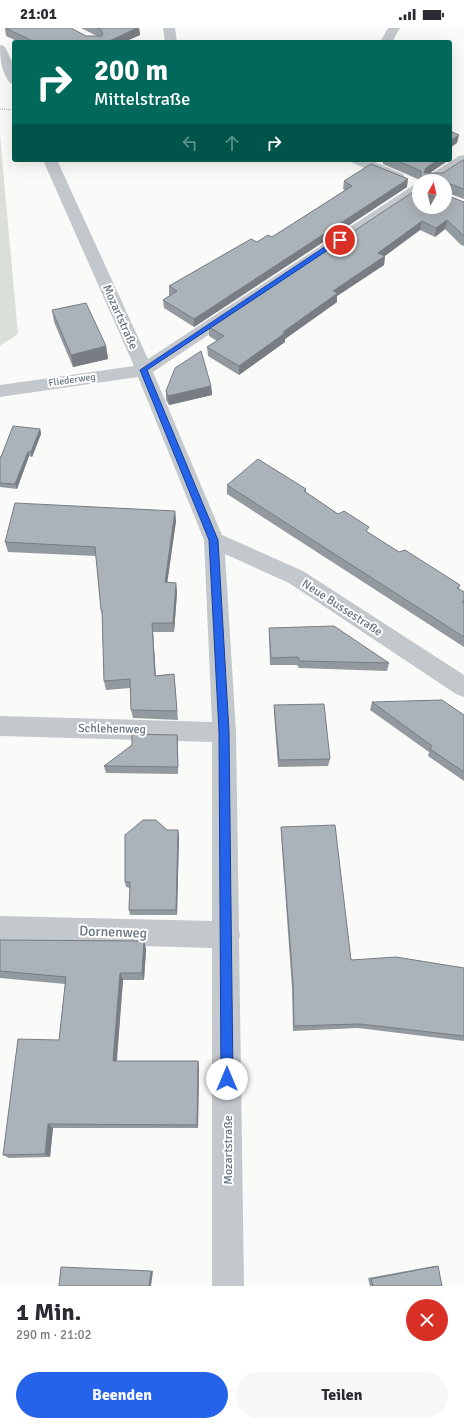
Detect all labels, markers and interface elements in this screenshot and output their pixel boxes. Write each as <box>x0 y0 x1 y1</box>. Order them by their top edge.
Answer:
text: 21:01 <box>20 5 57 23</box>
text: 200 m <box>94 54 168 88</box>
icon: right <box>28 56 80 108</box>
text: Mittelstraße <box>94 88 190 110</box>
icon: left <box>179 132 201 154</box>
icon: ahead <box>221 132 243 154</box>
icon: right <box>263 132 285 154</box>
north arrow <box>412 174 452 214</box>
map controls <box>412 174 452 214</box>
pin <box>323 223 357 257</box>
icon: arrive <box>329 229 351 251</box>
street label: Mozartstraße <box>99 282 141 352</box>
street label: Fliederweg <box>48 371 96 389</box>
street label: Neue Bussestraße <box>299 576 385 640</box>
street label: Schlehenweg <box>78 721 146 737</box>
street label: Dornenweg <box>79 922 147 942</box>
position arrow <box>206 1058 248 1100</box>
street label: Mozartstraße <box>221 1115 236 1185</box>
text: 1 Min. <box>16 1297 81 1327</box>
button: close <box>406 1299 448 1341</box>
text: 290 m · 21:02 <box>16 1327 92 1343</box>
button: Beenden <box>16 1372 228 1418</box>
button: Teilen <box>236 1372 448 1418</box>

